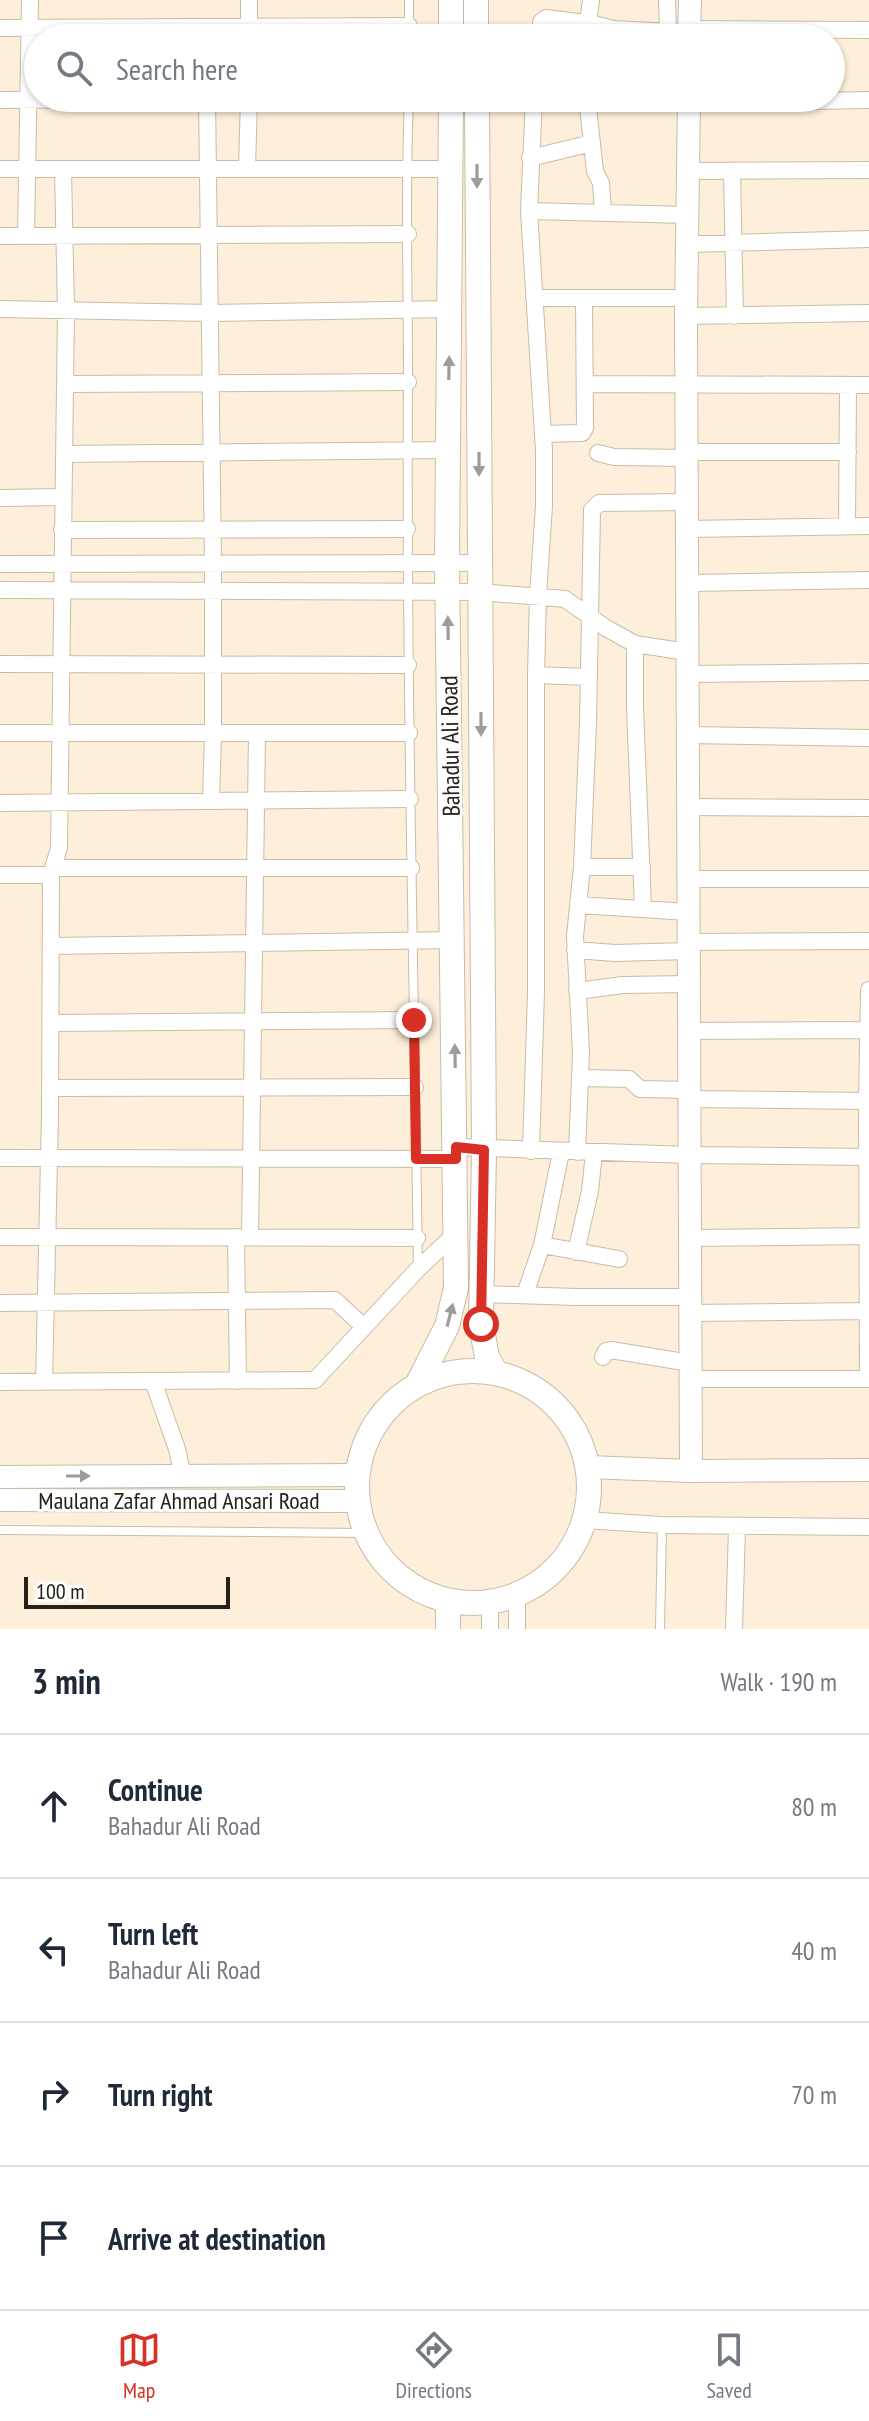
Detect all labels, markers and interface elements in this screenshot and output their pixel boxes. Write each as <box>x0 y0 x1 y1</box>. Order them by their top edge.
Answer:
search box <box>24 24 845 112</box>
icon: search <box>52 46 96 90</box>
text: Search here <box>116 49 238 88</box>
one-way arrow <box>471 164 483 189</box>
one-way arrow <box>443 355 455 380</box>
one-way arrow <box>473 452 485 477</box>
one-way arrow <box>442 615 455 640</box>
street label: Bahadur Ali Road <box>433 675 467 817</box>
one-way arrow <box>475 712 487 737</box>
route end <box>396 1002 432 1038</box>
one-way arrow <box>449 1043 461 1068</box>
one-way arrow <box>444 1303 456 1328</box>
route start <box>463 1306 499 1342</box>
one-way arrow <box>66 1470 91 1483</box>
street label: Maulana Zafar Ahmad Ansari Road <box>38 1485 320 1516</box>
scale bar <box>24 1573 230 1609</box>
text: 100 m <box>36 1577 85 1605</box>
text: 3 min <box>32 1659 101 1703</box>
text: Walk · 190 m <box>720 1665 837 1698</box>
text: Continue <box>108 1770 203 1809</box>
icon: ahead <box>32 1784 76 1828</box>
text: 80 m <box>791 1790 837 1823</box>
text: Bahadur Ali Road <box>108 1809 261 1842</box>
text: Turn left <box>108 1914 198 1953</box>
icon: left <box>32 1928 76 1972</box>
text: 40 m <box>791 1934 837 1967</box>
text: Bahadur Ali Road <box>108 1953 261 1986</box>
icon: right <box>32 2072 76 2116</box>
text: Turn right <box>108 2075 212 2114</box>
text: 70 m <box>791 2078 837 2111</box>
icon: arrive <box>32 2216 76 2260</box>
text: Arrive at destination <box>108 2219 326 2258</box>
tab: Map <box>117 2328 161 2404</box>
tab: Directions <box>396 2328 472 2404</box>
tab: Saved <box>706 2328 752 2404</box>

